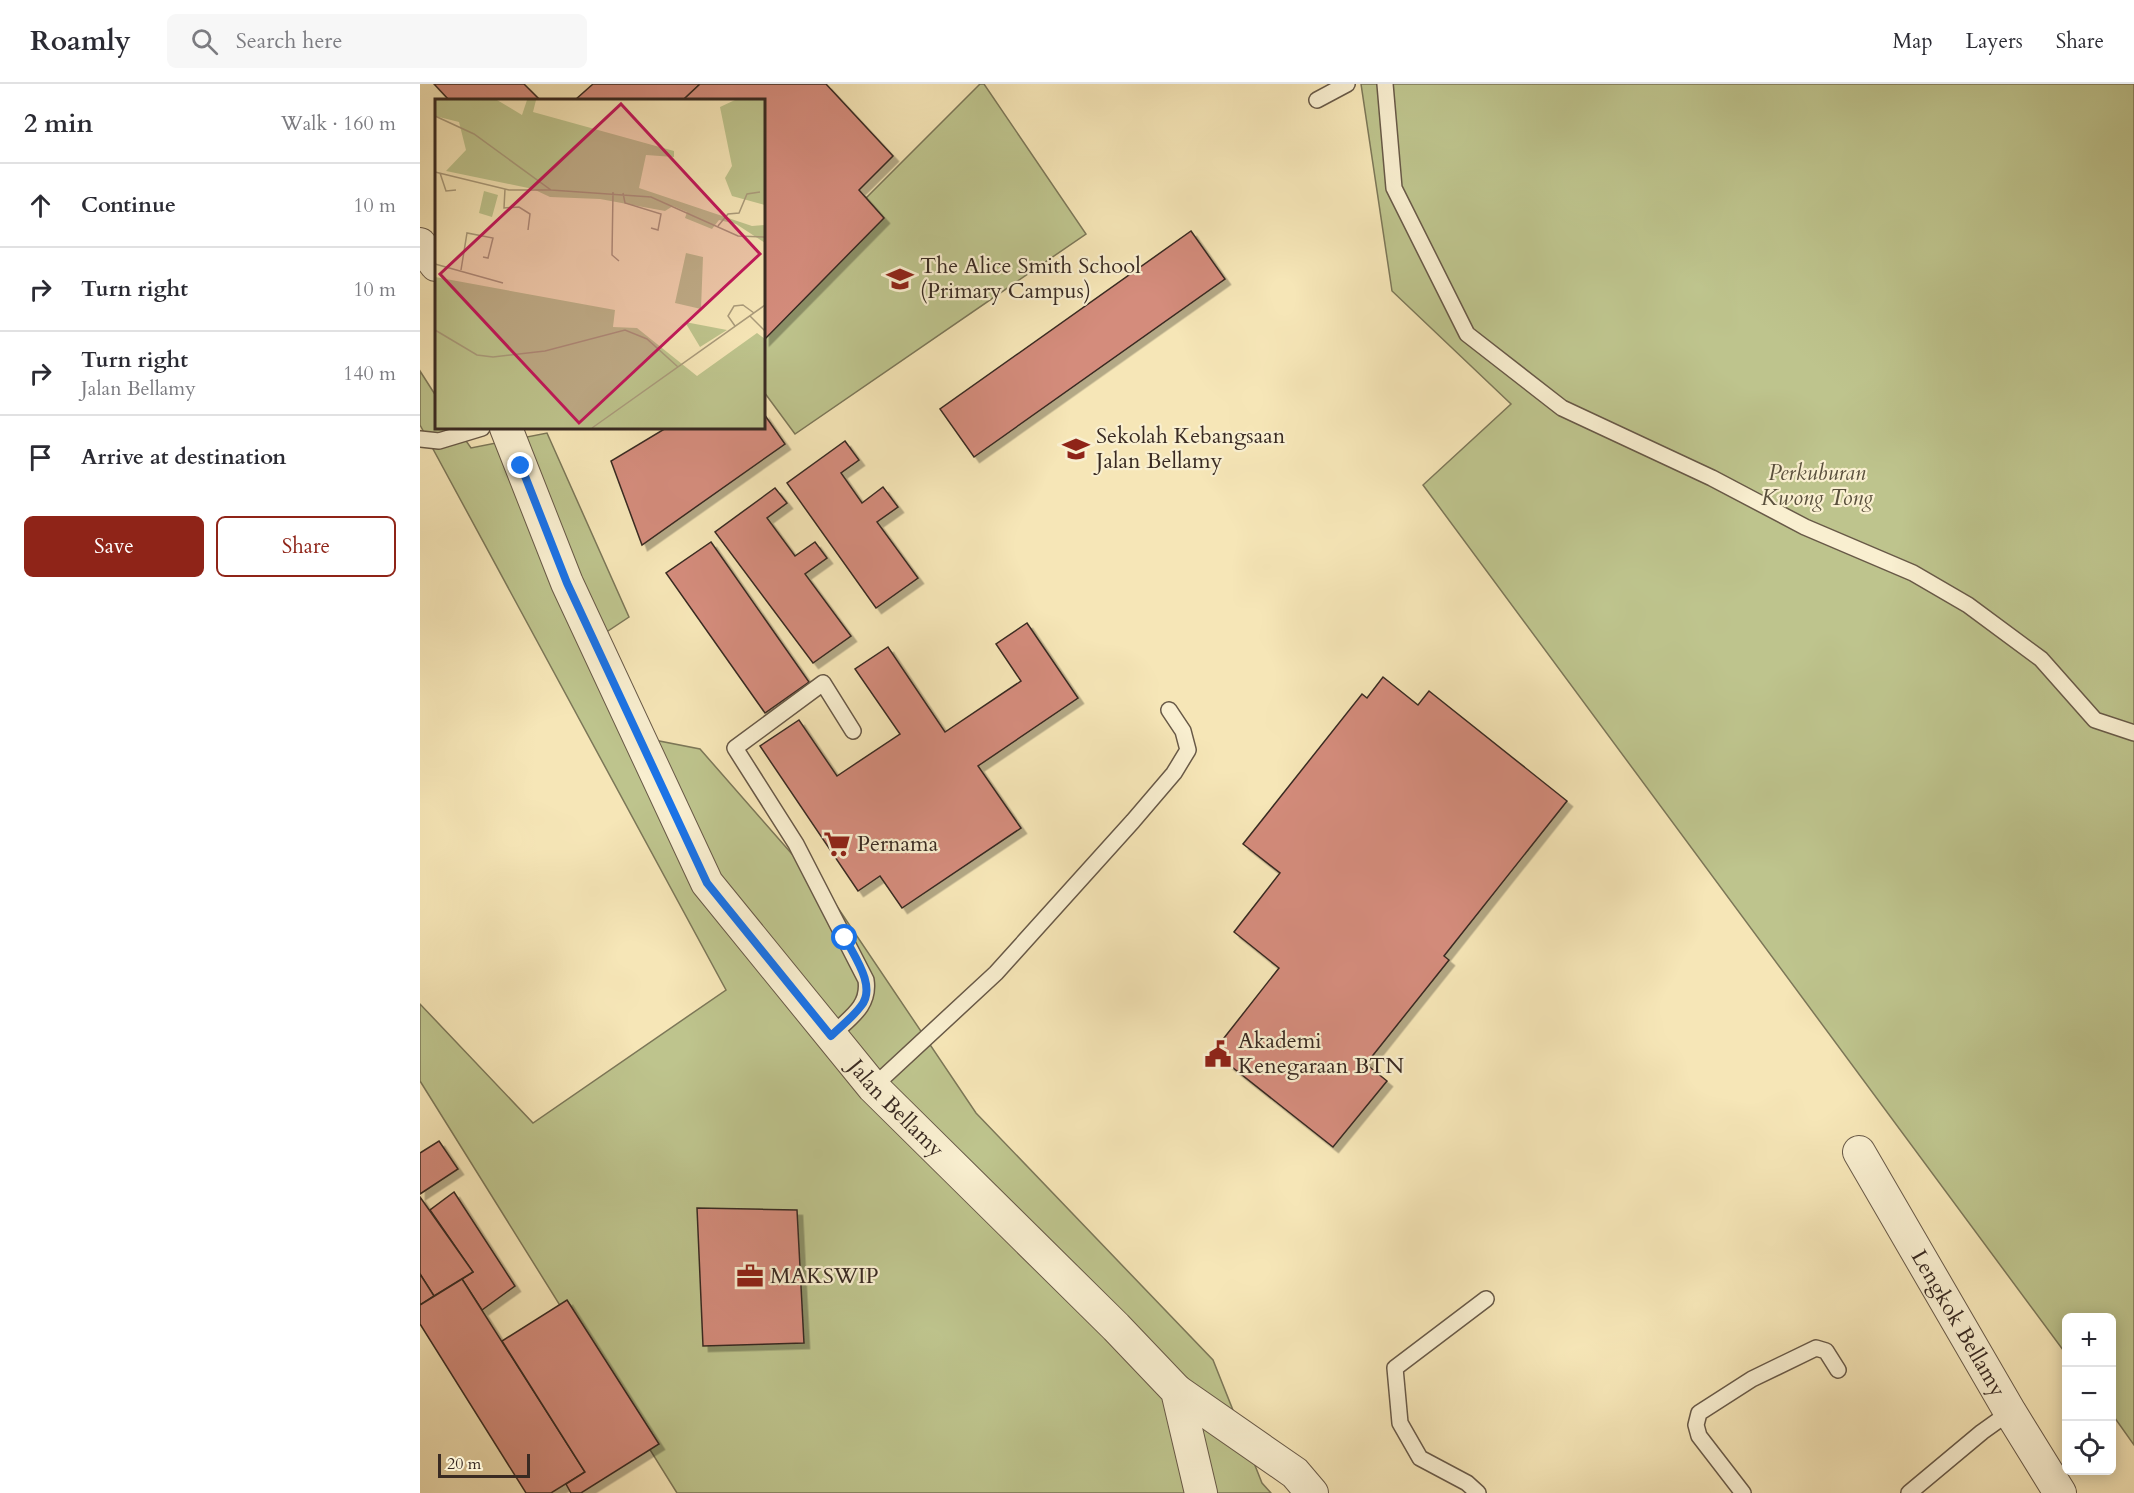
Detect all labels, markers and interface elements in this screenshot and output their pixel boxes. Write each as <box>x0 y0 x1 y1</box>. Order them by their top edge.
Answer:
search box <box>167 14 587 68</box>
text: Roamly <box>30 22 131 60</box>
icon: search <box>188 25 221 58</box>
text: Search here <box>236 26 342 56</box>
text: Map <box>1893 27 1933 56</box>
text: Layers <box>1966 27 2023 56</box>
text: Share <box>2056 27 2104 56</box>
inset map <box>435 99 765 429</box>
text: 2 min <box>24 106 93 141</box>
text: Walk · 160 m <box>281 110 396 137</box>
icon: ahead <box>24 189 57 222</box>
text: Continue <box>81 190 176 220</box>
text: 10 m <box>353 192 396 219</box>
place label: The Alice Smith School (Primary Campus) <box>920 251 1141 306</box>
school or university icon: The Alice Smith School (Primary Campus) <box>885 264 915 294</box>
icon: right <box>24 273 57 306</box>
text: Turn right <box>81 274 188 304</box>
text: 10 m <box>353 276 396 303</box>
text: Turn right <box>81 345 188 375</box>
icon: right <box>24 357 57 390</box>
text: 140 m <box>343 360 396 387</box>
text: Jalan Bellamy <box>81 375 196 402</box>
place label: Sekolah Kebangsaan Jalan Bellamy <box>1093 421 1286 476</box>
school or university icon: Sekolah Kebangsaan Jalan Bellamy <box>1061 434 1091 464</box>
icon: arrive <box>24 441 57 474</box>
text: Arrive at destination <box>81 442 286 472</box>
route end <box>507 452 533 478</box>
park label: Perkuburan Kwong Tong <box>1761 458 1873 513</box>
button: Save <box>24 516 204 577</box>
button: Share <box>216 516 396 577</box>
supermarket icon: Pernama <box>822 829 852 859</box>
place label: Pernama <box>857 829 939 859</box>
route start <box>831 924 857 950</box>
place label: Akademi Kenegaraan BTN <box>1238 1026 1404 1081</box>
public building icon: Akademi Kenegaraan BTN <box>1203 1039 1233 1069</box>
street label: Jalan Bellamy <box>839 1050 951 1164</box>
street label: Lengkok Bellamy <box>1904 1244 2013 1403</box>
office icon: MAKSWIP <box>735 1261 765 1291</box>
place label: MAKSWIP <box>770 1261 879 1291</box>
map controls <box>2062 1313 2116 1475</box>
button: + <box>2062 1313 2116 1367</box>
button: − <box>2062 1367 2116 1421</box>
button: locate <box>2062 1421 2116 1475</box>
scale bar <box>438 1451 530 1478</box>
text: 20 m <box>447 1453 481 1475</box>

